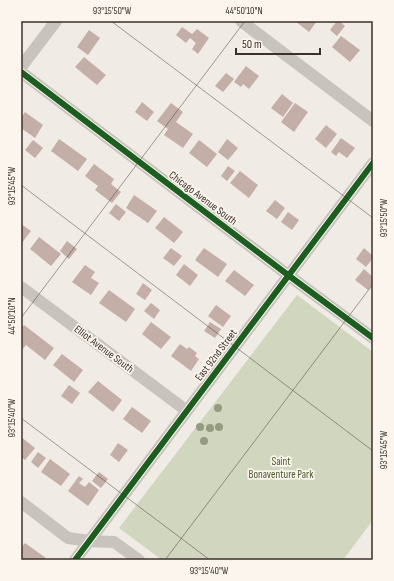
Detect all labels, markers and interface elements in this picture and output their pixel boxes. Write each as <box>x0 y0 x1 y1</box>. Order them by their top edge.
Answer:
text: 93°15'50"W <box>93 5 132 17</box>
text: 44°50'10"N <box>225 5 263 17</box>
scale bar <box>236 30 320 56</box>
text: 50 m <box>242 37 262 52</box>
text: 93°15'45"W <box>6 166 18 205</box>
street label: Chicago Avenue South <box>166 168 240 228</box>
text: 93°15'50"W <box>378 198 390 237</box>
text: 44°50'10"N <box>6 297 18 335</box>
street label: Elliot Avenue South <box>72 322 137 376</box>
street label: East 92nd Street <box>192 326 240 383</box>
text: 93°15'40"W <box>6 398 18 437</box>
text: 93°15'45"W <box>378 430 390 469</box>
park label: Saint Bonaventure Park <box>249 455 314 481</box>
text: 93°15'40"W <box>190 565 229 577</box>

